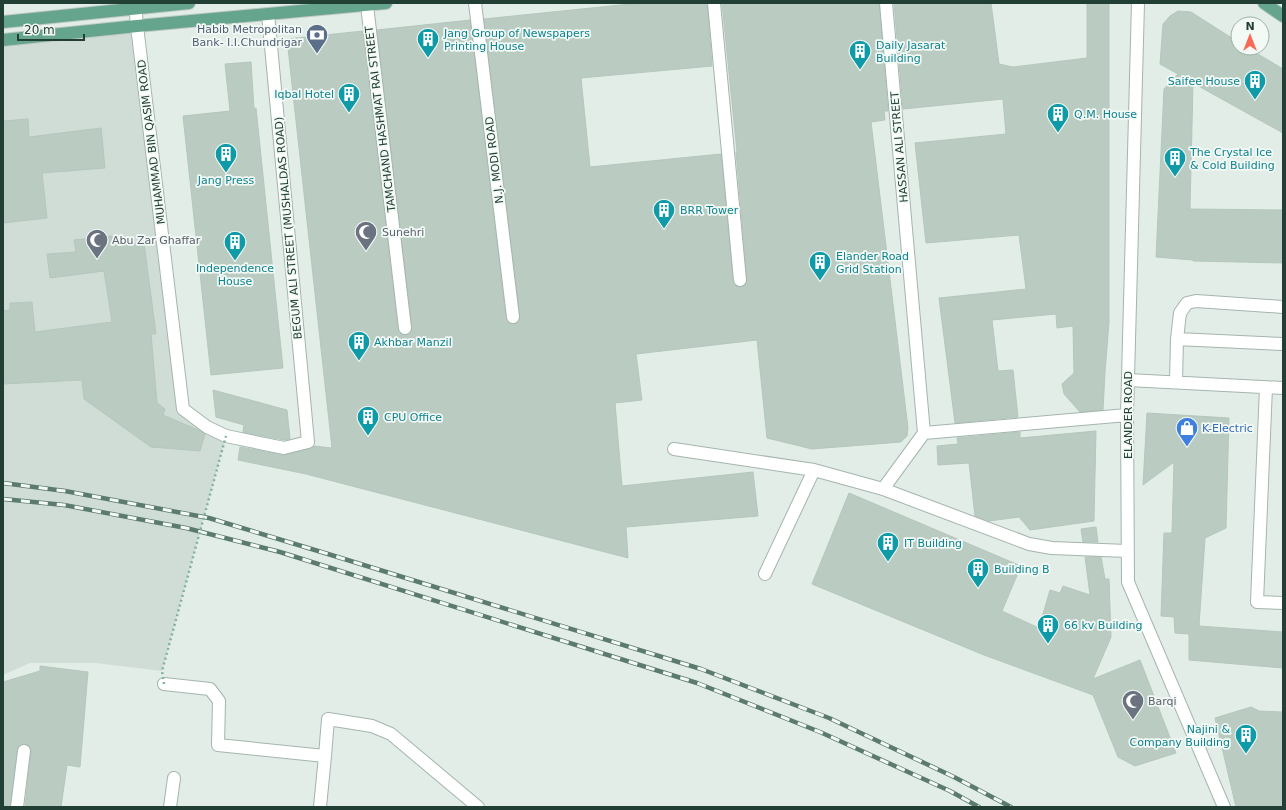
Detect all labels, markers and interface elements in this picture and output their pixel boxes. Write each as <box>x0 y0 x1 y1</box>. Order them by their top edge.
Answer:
scale bar <box>18 16 84 42</box>
north arrow <box>1230 16 1270 56</box>
text: N <box>1245 20 1255 33</box>
bank icon: Habib Metropolitan Bank- I.I.Chundrigar <box>304 22 330 55</box>
text: 20 m <box>24 23 55 37</box>
place label: Habib Metropolitan Bank- I.I.Chundrigar <box>192 23 302 49</box>
street label: TAMCHAND HASHMAT RAI STREET <box>363 25 398 214</box>
building icon: Jang Group of Newspapers Printing House <box>415 26 441 59</box>
place label: Jang Group of Newspapers Printing House <box>443 27 590 53</box>
building icon: Daily Jasarat Building <box>847 38 873 71</box>
place label: Daily Jasarat Building <box>876 39 946 65</box>
street label: MUHAMMAD BIN QASIM ROAD <box>135 59 168 225</box>
building icon: Saifee House <box>1242 68 1268 101</box>
place label: Saifee House <box>1168 75 1240 88</box>
building icon: Iqbal Hotel <box>336 81 362 114</box>
place label: Iqbal Hotel <box>274 88 334 101</box>
street label: HASSAN ALI STREET <box>888 91 911 203</box>
building icon: Q.M. House <box>1045 101 1071 134</box>
place label: Q.M. House <box>1074 108 1137 121</box>
street label: BEGUM ALI STREET (MUSHALDAS ROAD) <box>272 116 305 340</box>
street label: N.J. MODI ROAD <box>483 116 506 204</box>
building icon: Jang Press <box>213 141 239 174</box>
building icon: The Crystal Ice & Cold Building <box>1162 145 1188 178</box>
place label: The Crystal Ice & Cold Building <box>1189 146 1275 172</box>
place label: Jang Press <box>197 174 254 187</box>
building icon: BRR Tower <box>651 197 677 230</box>
place label: BRR Tower <box>680 204 739 217</box>
mosque icon: Sunehri <box>353 219 379 252</box>
place label: Sunehri <box>382 226 424 239</box>
mosque icon: Abu Zar Ghaffar <box>84 227 110 260</box>
building icon: Independence House <box>222 229 248 262</box>
place label: Abu Zar Ghaffar <box>112 234 201 247</box>
building icon: Elander Road Grid Station <box>807 249 833 282</box>
place label: Elander Road Grid Station <box>836 250 909 276</box>
place label: Independence House <box>196 262 274 288</box>
building icon: Akhbar Manzil <box>346 329 372 362</box>
place label: Akhbar Manzil <box>374 336 452 349</box>
street label: ELANDER ROAD <box>1122 371 1135 459</box>
building icon: CPU Office <box>355 404 381 437</box>
place label: CPU Office <box>384 411 442 424</box>
shop icon: K-Electric <box>1174 415 1200 448</box>
place label: K-Electric <box>1202 422 1253 435</box>
building icon: IT Building <box>875 530 901 563</box>
place label: IT Building <box>904 537 962 550</box>
building icon: Building B <box>965 556 991 589</box>
place label: Building B <box>994 563 1050 576</box>
building icon: 66 kv Building <box>1035 612 1061 645</box>
place label: 66 kv Building <box>1064 619 1143 632</box>
mosque icon: Barqi <box>1120 688 1146 721</box>
place label: Barqi <box>1148 695 1177 708</box>
building icon: Najini & Company Building <box>1233 722 1259 755</box>
place label: Najini & Company Building <box>1130 723 1230 749</box>

